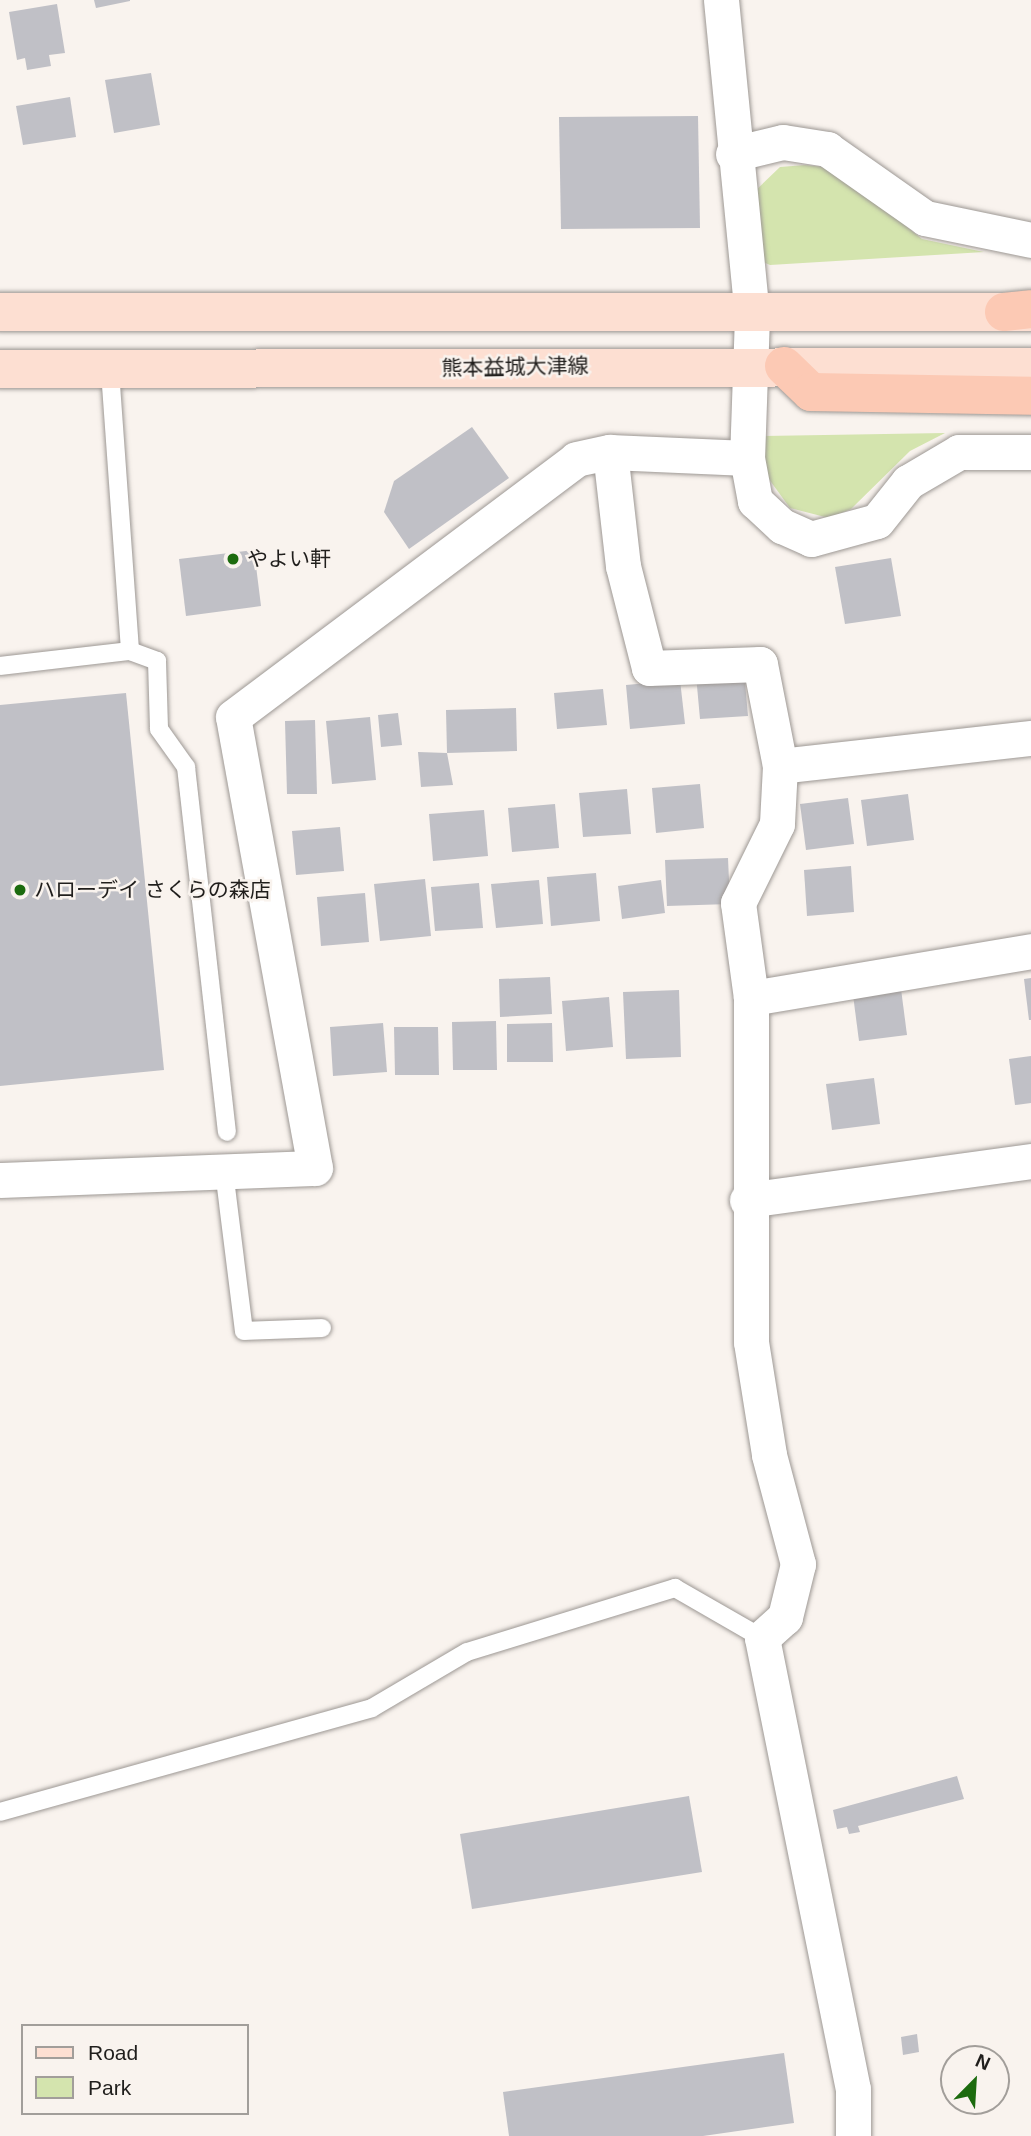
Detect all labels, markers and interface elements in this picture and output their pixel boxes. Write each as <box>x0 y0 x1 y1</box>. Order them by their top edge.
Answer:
street label: 熊本益城大津線 <box>441 353 589 381</box>
place label: やよい軒 <box>247 546 331 572</box>
marker: やよい軒 <box>225 551 241 567</box>
place label: ハローデイ さくらの森店 <box>34 877 271 903</box>
marker: ハローデイ さくらの森店 <box>12 882 28 898</box>
legend <box>21 2024 248 2115</box>
text: Road <box>88 2041 138 2064</box>
north arrow <box>940 2045 1010 2115</box>
text: N <box>972 2050 993 2075</box>
text: Park <box>88 2076 131 2099</box>

